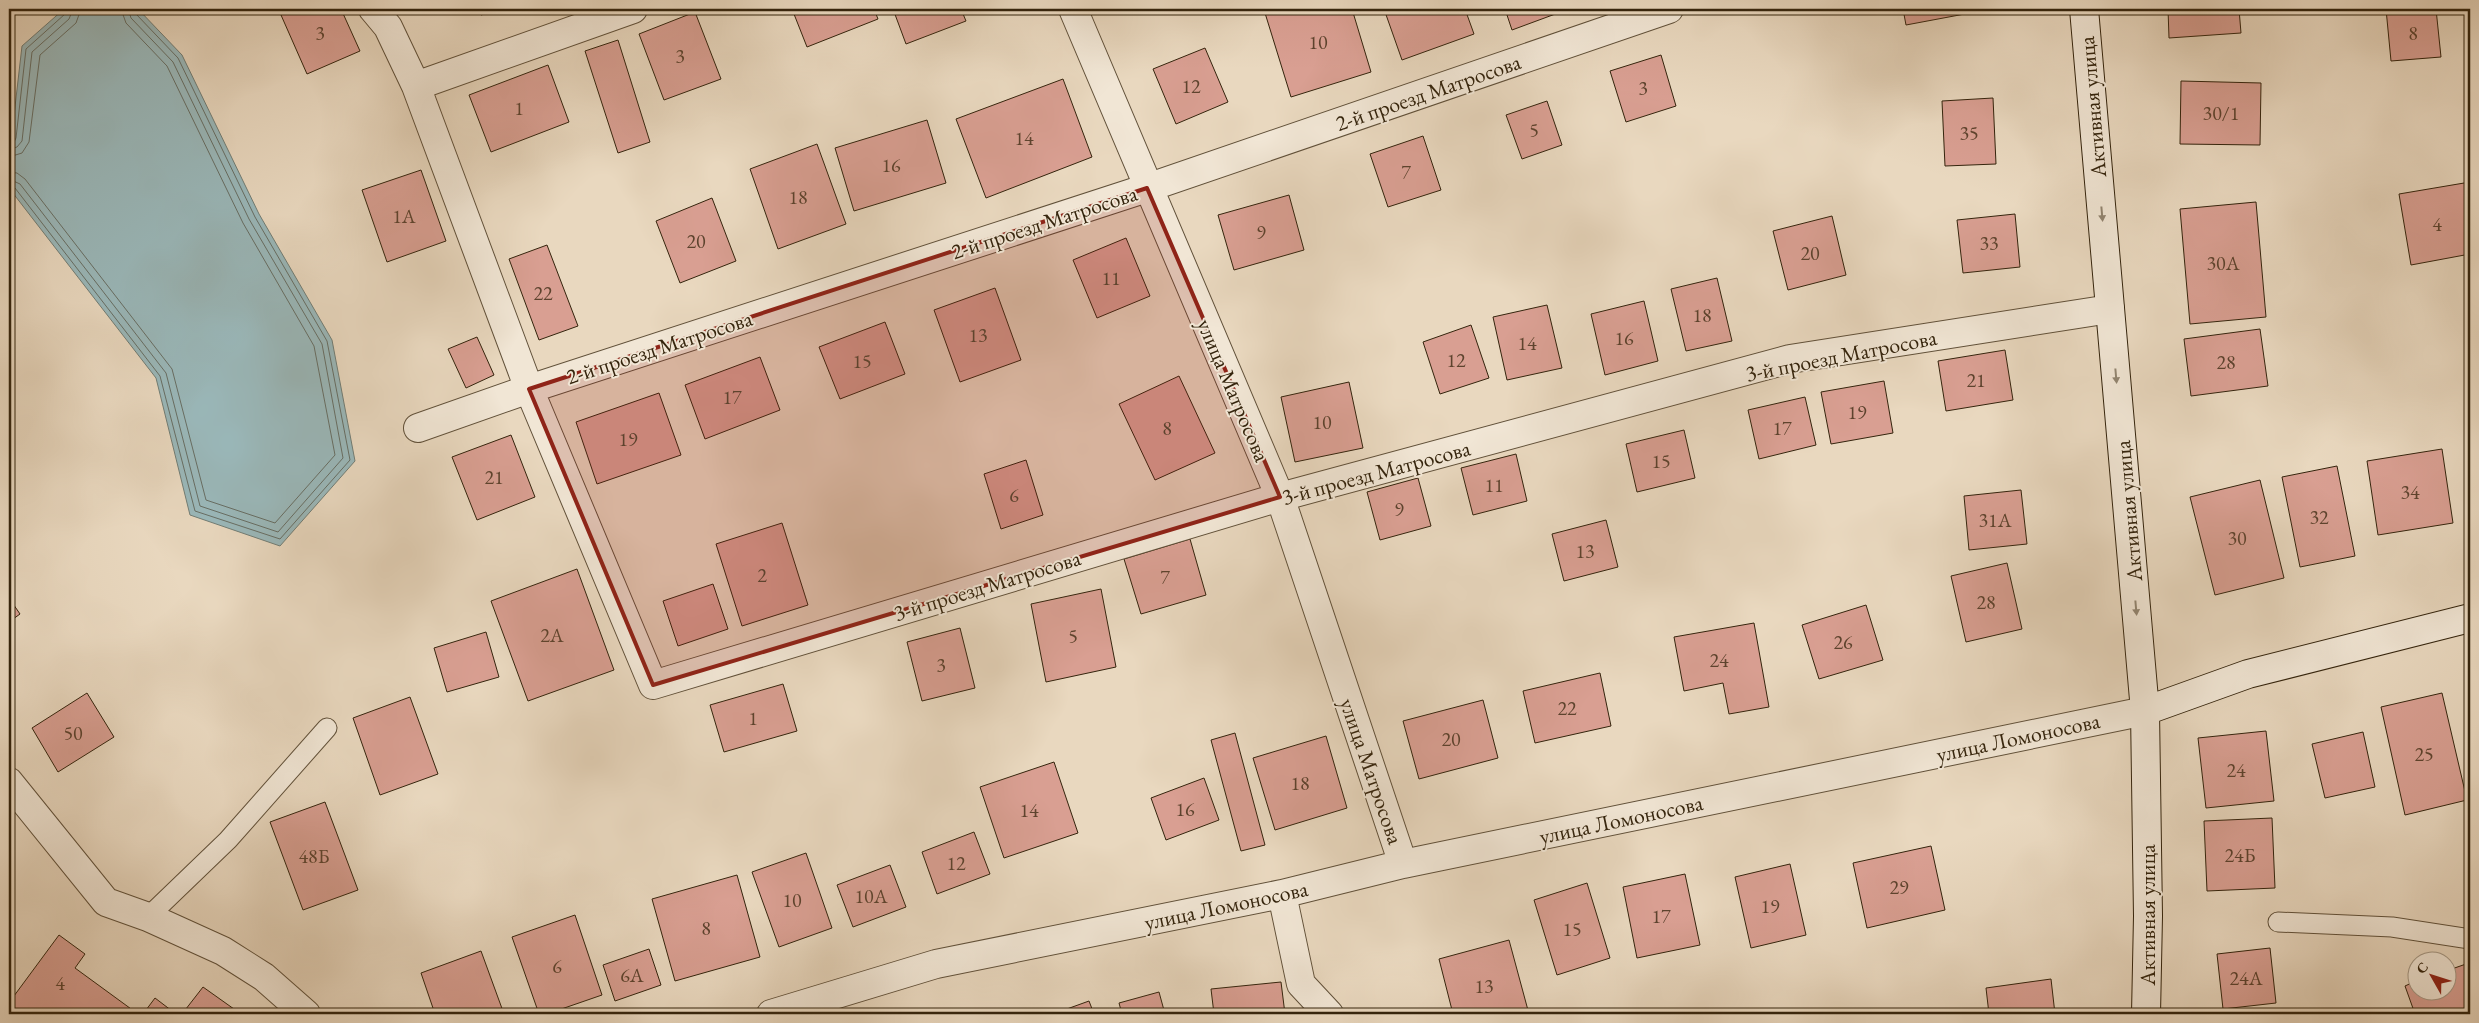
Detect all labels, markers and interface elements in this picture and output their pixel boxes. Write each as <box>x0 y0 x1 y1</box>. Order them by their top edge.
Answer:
house number: 3 <box>315 20 325 46</box>
house number: 8 <box>2408 20 2418 46</box>
house number: 10 <box>1308 29 1328 55</box>
street label: Активная улица <box>2072 35 2113 180</box>
house number: 3 <box>675 43 685 69</box>
street label: 2-й проезд Матросова <box>1332 47 1525 138</box>
house number: 12 <box>1181 73 1201 99</box>
house number: 3 <box>1638 75 1648 101</box>
house number: 1 <box>514 95 524 121</box>
house number: 30/1 <box>2203 100 2239 126</box>
house number: 5 <box>1529 117 1539 143</box>
house number: 35 <box>1959 120 1979 146</box>
house number: 14 <box>1014 125 1034 151</box>
house number: 16 <box>881 152 901 178</box>
house number: 7 <box>1401 159 1411 185</box>
street label: 2-й проезд Матросова <box>947 179 1141 266</box>
house number: 18 <box>788 184 808 210</box>
house number: 1А <box>392 203 416 229</box>
one-way arrow <box>2098 206 2106 222</box>
house number: 4 <box>2432 211 2442 237</box>
house number: 9 <box>1256 219 1266 245</box>
house number: 20 <box>686 228 706 254</box>
house number: 33 <box>1979 230 1999 256</box>
house number: 20 <box>1800 240 1820 266</box>
house number: 30А <box>2206 250 2240 276</box>
house number: 11 <box>1101 265 1121 291</box>
house number: 22 <box>533 280 553 306</box>
house number: 18 <box>1692 302 1712 328</box>
street label: 2-й проезд Матросова <box>562 304 756 391</box>
street label: улица Матросова <box>1190 314 1277 466</box>
house number: 13 <box>968 322 988 348</box>
street label: 3-й проезд Матросова <box>1743 323 1939 388</box>
house number: 16 <box>1614 325 1634 351</box>
house number: 14 <box>1517 330 1537 356</box>
house number: 12 <box>1446 347 1466 373</box>
house number: 15 <box>852 348 872 374</box>
house number: 28 <box>2216 349 2236 375</box>
house number: 21 <box>1966 367 1986 393</box>
one-way arrow <box>2112 368 2120 384</box>
house number: 17 <box>722 384 742 410</box>
house number: 19 <box>1847 399 1867 425</box>
house number: 10 <box>1312 409 1332 435</box>
house number: 8 <box>1162 415 1172 441</box>
house number: 17 <box>1772 415 1792 441</box>
house number: 19 <box>618 426 638 452</box>
street label: 3-й проезд Матросова <box>1279 433 1474 512</box>
street label: Активная улица <box>2108 439 2149 584</box>
house number: 15 <box>1651 448 1671 474</box>
house number: 21 <box>484 464 504 490</box>
house number: 11 <box>1484 472 1504 498</box>
house number: 34 <box>2400 479 2420 505</box>
house number: 6 <box>1009 482 1019 508</box>
house number: 9 <box>1394 496 1404 522</box>
house number: 32 <box>2309 504 2329 530</box>
house number: 31А <box>1978 507 2012 533</box>
house number: 30 <box>2227 525 2247 551</box>
house number: 13 <box>1575 538 1595 564</box>
street label: 3-й проезд Матросова <box>890 543 1084 628</box>
house number: 2 <box>757 562 767 588</box>
house number: 7 <box>1160 564 1170 590</box>
house number: 28 <box>1976 589 1996 615</box>
one-way arrow <box>2132 600 2140 616</box>
house number: 2А <box>540 622 564 648</box>
house number: 5 <box>1068 623 1078 649</box>
house number: 26 <box>1833 629 1853 655</box>
house number: 24 <box>1709 647 1729 673</box>
house number: 3 <box>936 652 946 678</box>
street label: улица Матросова <box>1333 694 1410 848</box>
house number: 22 <box>1557 695 1577 721</box>
house number: 1 <box>748 705 758 731</box>
street label: улица Ломоносова <box>1934 706 2103 769</box>
house number: 50 <box>63 720 83 746</box>
house number: 20 <box>1441 726 1461 752</box>
house number: 25 <box>2414 741 2434 767</box>
house number: 24 <box>2226 757 2246 783</box>
house number: 18 <box>1290 770 1310 796</box>
street label: улица Ломоносова <box>1537 788 1706 851</box>
house number: 16 <box>1175 796 1195 822</box>
house number: 14 <box>1019 797 1039 823</box>
house number: 24Б <box>2225 842 2256 868</box>
house number: 48Б <box>299 843 330 869</box>
street label: Активная улица <box>2133 844 2162 987</box>
house number: 12 <box>946 850 966 876</box>
street label: улица Ломоносова <box>1142 874 1311 937</box>
house number: 29 <box>1889 874 1909 900</box>
house number: 10А <box>854 883 888 909</box>
house number: 10 <box>782 887 802 913</box>
house number: 19 <box>1760 893 1780 919</box>
house number: 17 <box>1651 903 1671 929</box>
house number: 8 <box>701 915 711 941</box>
house number: 15 <box>1562 916 1582 942</box>
north arrow <box>2406 950 2456 1000</box>
house number: 6 <box>552 953 562 979</box>
text: С <box>2412 958 2432 977</box>
house number: 6А <box>620 962 644 988</box>
house number: 24А <box>2229 965 2263 991</box>
house number: 4 <box>55 970 65 996</box>
house number: 13 <box>1474 973 1494 999</box>

